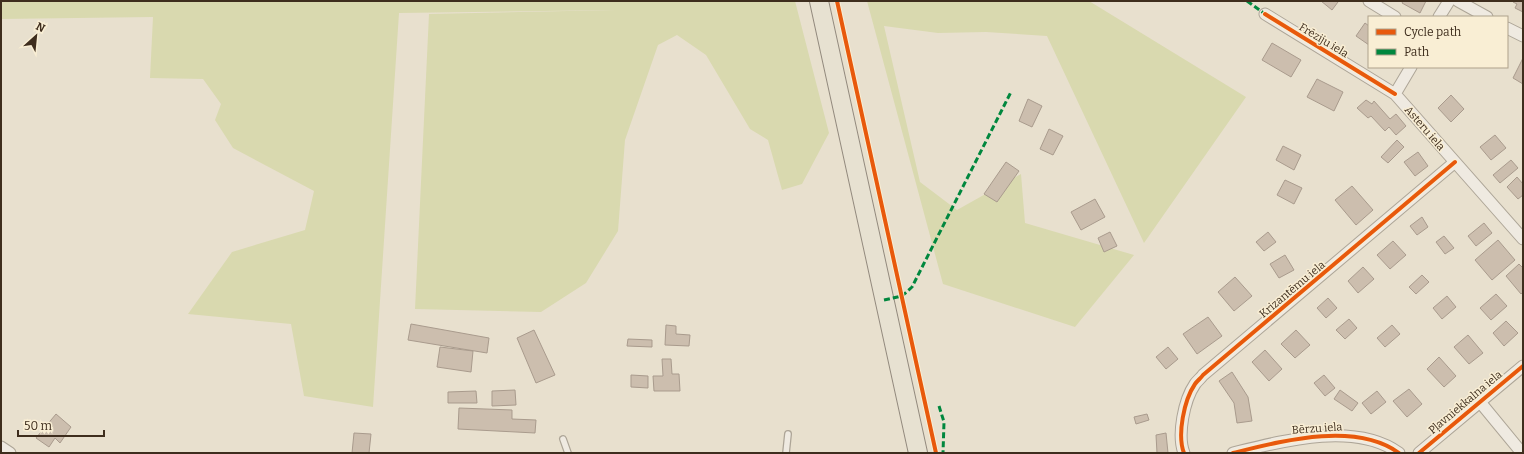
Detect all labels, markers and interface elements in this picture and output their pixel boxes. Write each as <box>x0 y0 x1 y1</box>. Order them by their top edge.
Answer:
north arrow <box>16 16 56 56</box>
legend <box>1368 16 1508 68</box>
text: N <box>34 20 47 35</box>
street label: Frēziju iela <box>1297 21 1351 60</box>
text: Cycle path <box>1404 25 1462 39</box>
text: Path <box>1404 45 1430 59</box>
street label: Asteru iela <box>1402 103 1448 153</box>
street label: Krizantēmu iela <box>1257 258 1328 321</box>
street label: Pļavniekkalna iela <box>1426 368 1505 438</box>
scale bar <box>18 412 104 438</box>
text: 50 m <box>24 419 53 433</box>
street label: Bērzu iela <box>1291 420 1343 437</box>

